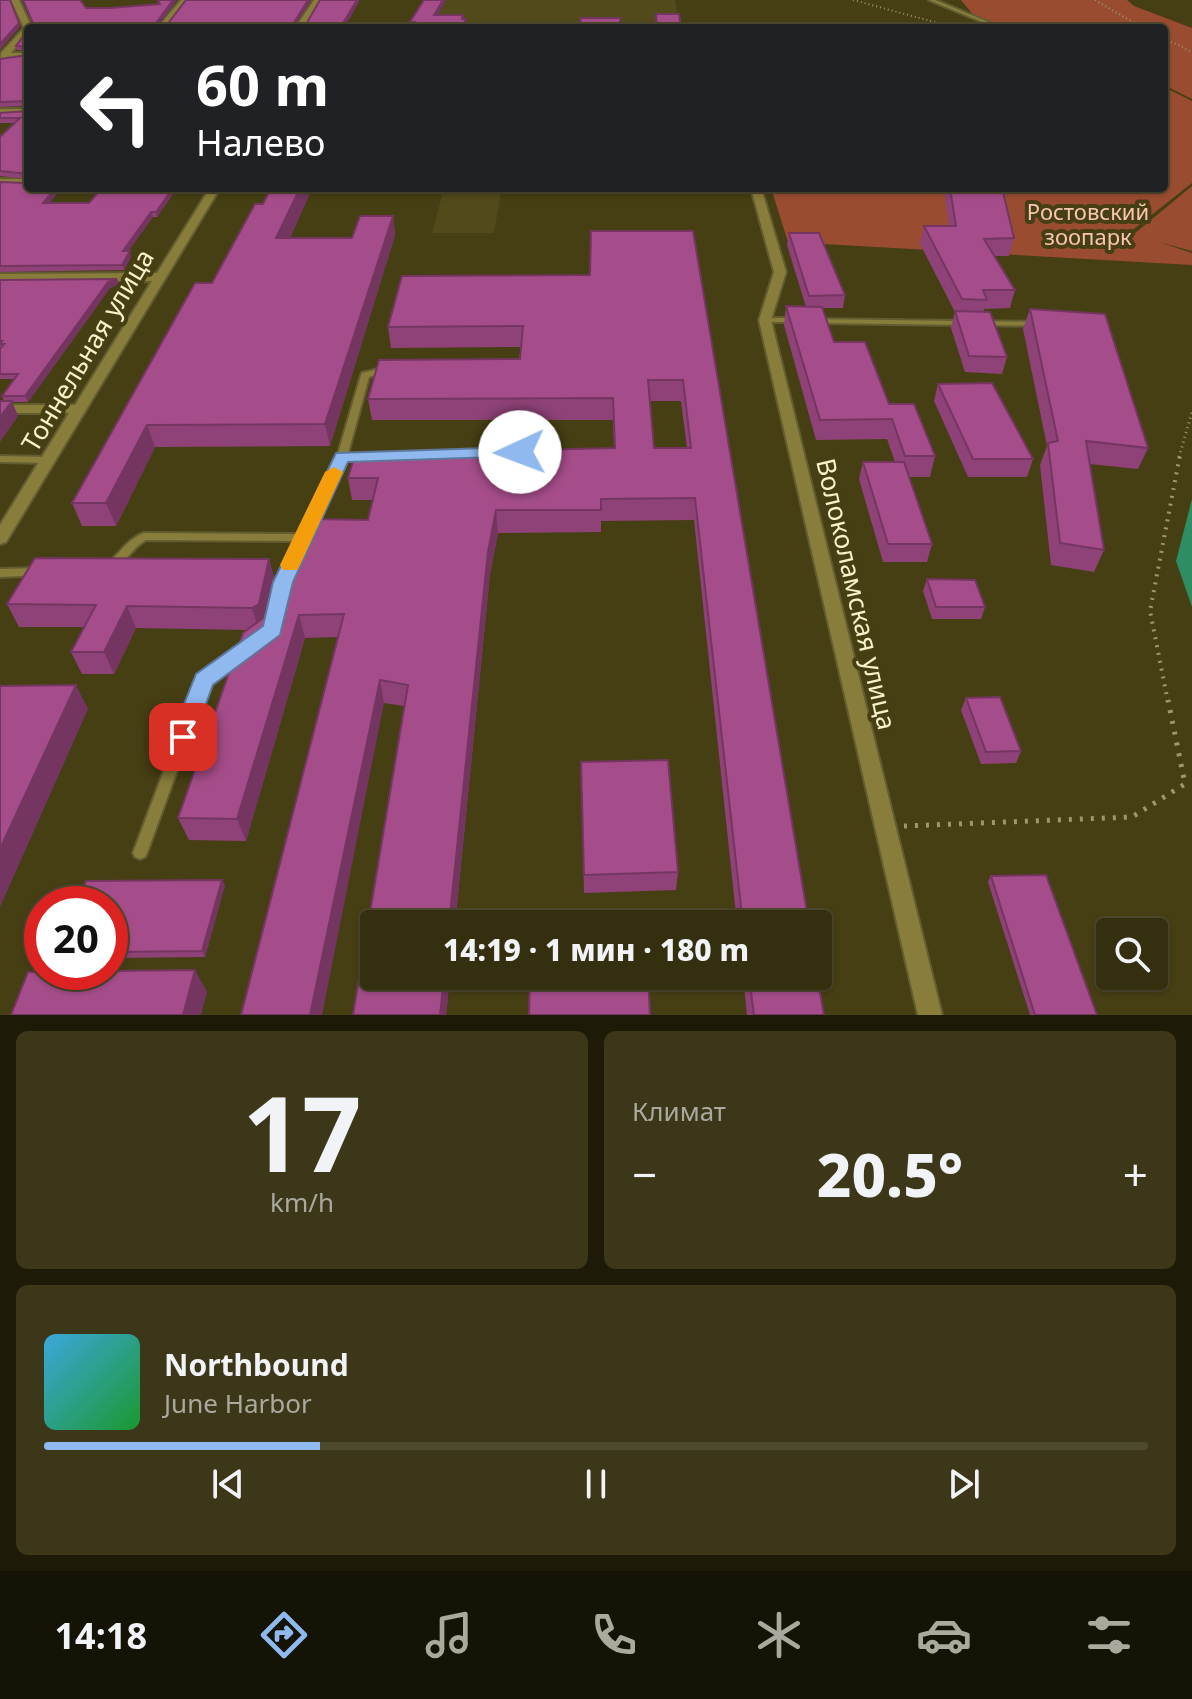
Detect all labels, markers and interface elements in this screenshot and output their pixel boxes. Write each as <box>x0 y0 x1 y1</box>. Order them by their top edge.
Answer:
text: 60 m <box>196 46 329 122</box>
icon: left <box>64 56 168 160</box>
text: Налево <box>196 118 325 167</box>
park label: Ростовский зоопарк <box>1027 196 1149 251</box>
street label: Тоннельная улица <box>12 242 162 458</box>
position arrow <box>478 410 562 494</box>
street label: Волоколамская улица <box>808 455 906 733</box>
pin <box>149 703 217 771</box>
icon: arrive <box>161 715 205 759</box>
speed limit sign: 20 <box>24 886 128 990</box>
map controls <box>1096 918 1168 990</box>
button: search <box>1096 918 1168 990</box>
text: 14:19 · 1 мин · 180 m <box>443 929 749 970</box>
text: 17 <box>243 1061 361 1202</box>
text: Климат <box>632 1093 726 1129</box>
text: 20.5° <box>817 1133 963 1215</box>
text: − <box>632 1144 657 1204</box>
text: + <box>1123 1144 1148 1204</box>
text: km/h <box>270 1184 334 1220</box>
text: Northbound <box>164 1344 349 1385</box>
text: June Harbor <box>164 1385 312 1421</box>
icon: previous <box>206 1462 250 1506</box>
icon: pause <box>574 1462 618 1506</box>
icon: next <box>942 1462 986 1506</box>
icon: directions <box>256 1607 312 1663</box>
icon: music <box>421 1607 477 1663</box>
icon: phone <box>586 1607 642 1663</box>
icon: climate <box>751 1607 807 1663</box>
icon: car <box>916 1607 972 1663</box>
icon: filters <box>1081 1607 1137 1663</box>
text: 14:18 <box>55 1611 147 1660</box>

